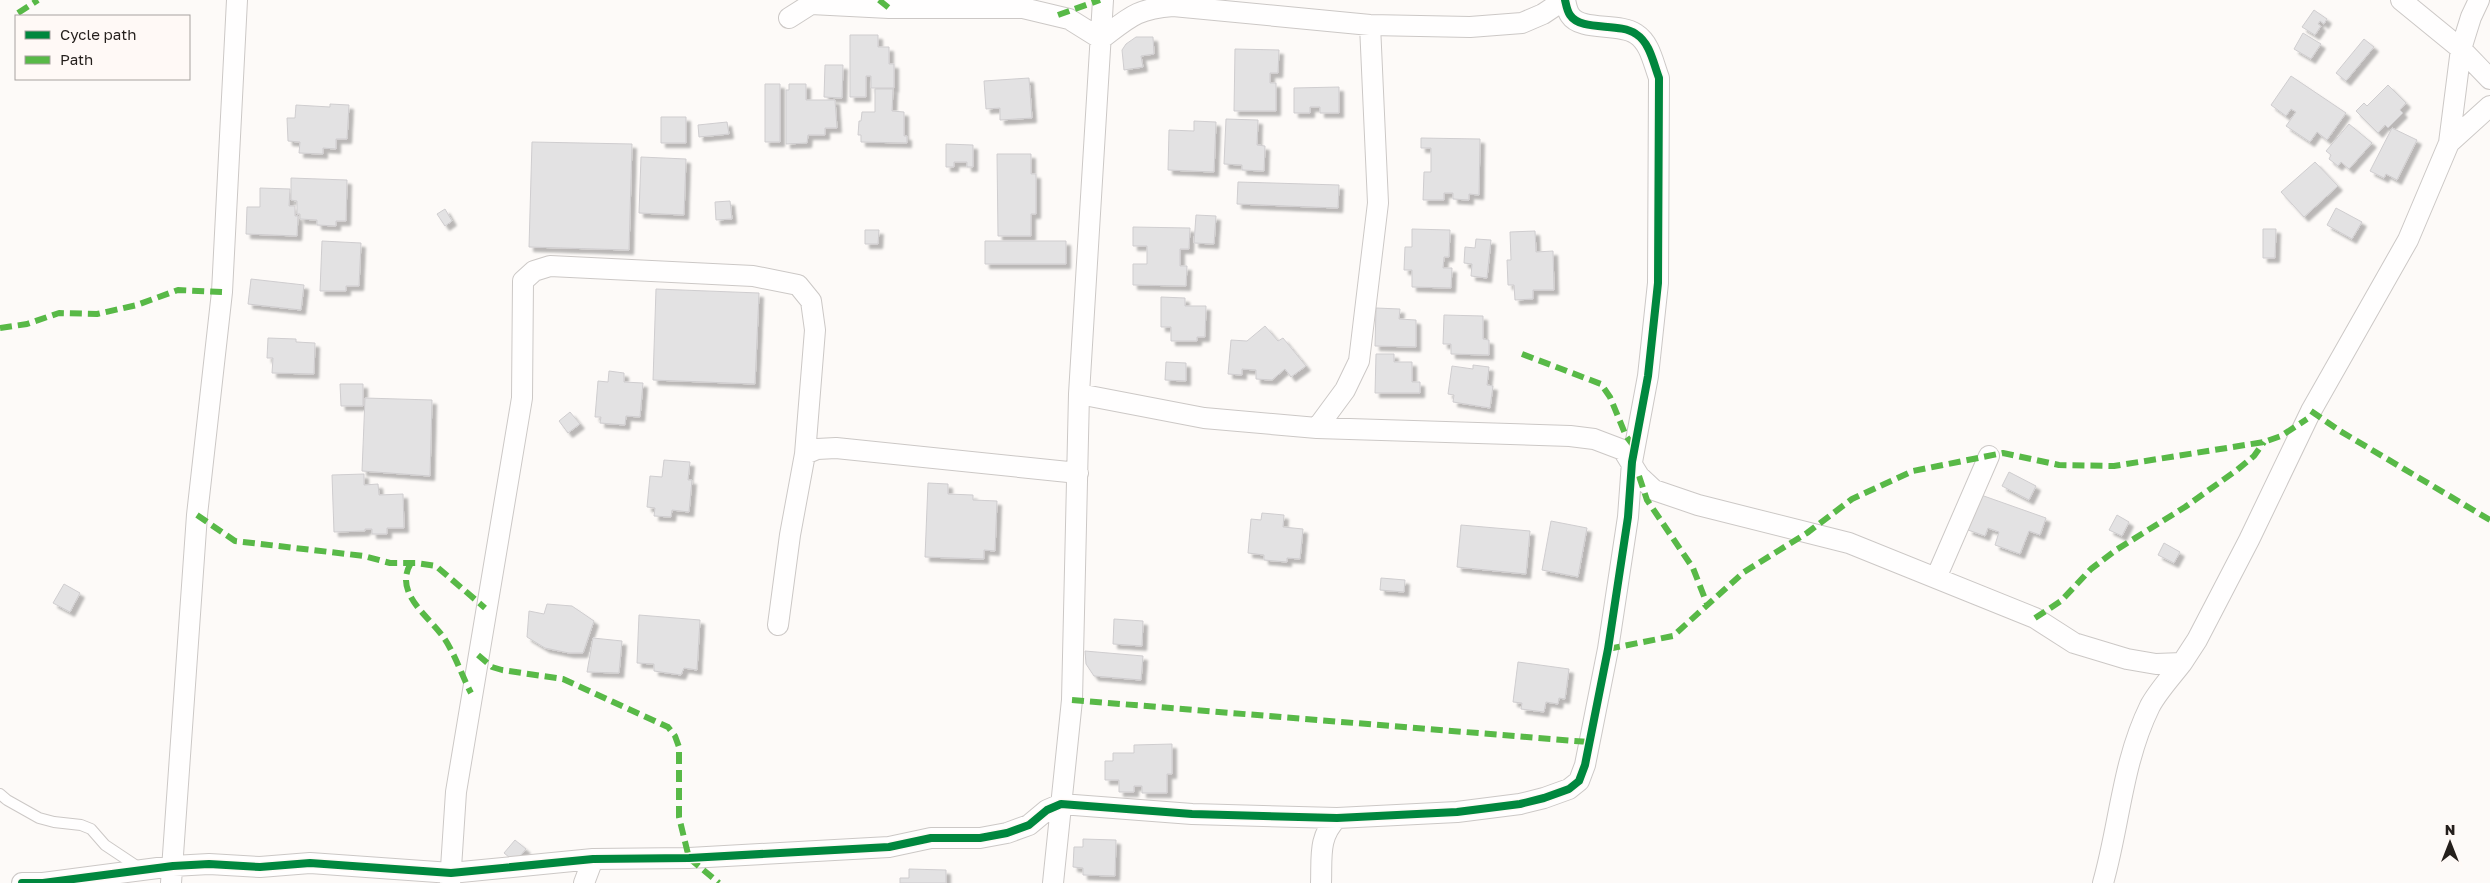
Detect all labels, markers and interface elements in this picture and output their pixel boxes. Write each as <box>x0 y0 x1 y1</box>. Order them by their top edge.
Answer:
legend <box>15 15 190 80</box>
text: Cycle path <box>60 25 136 43</box>
text: Path <box>60 50 93 68</box>
north arrow <box>2425 818 2475 868</box>
text: N <box>2445 821 2455 838</box>

